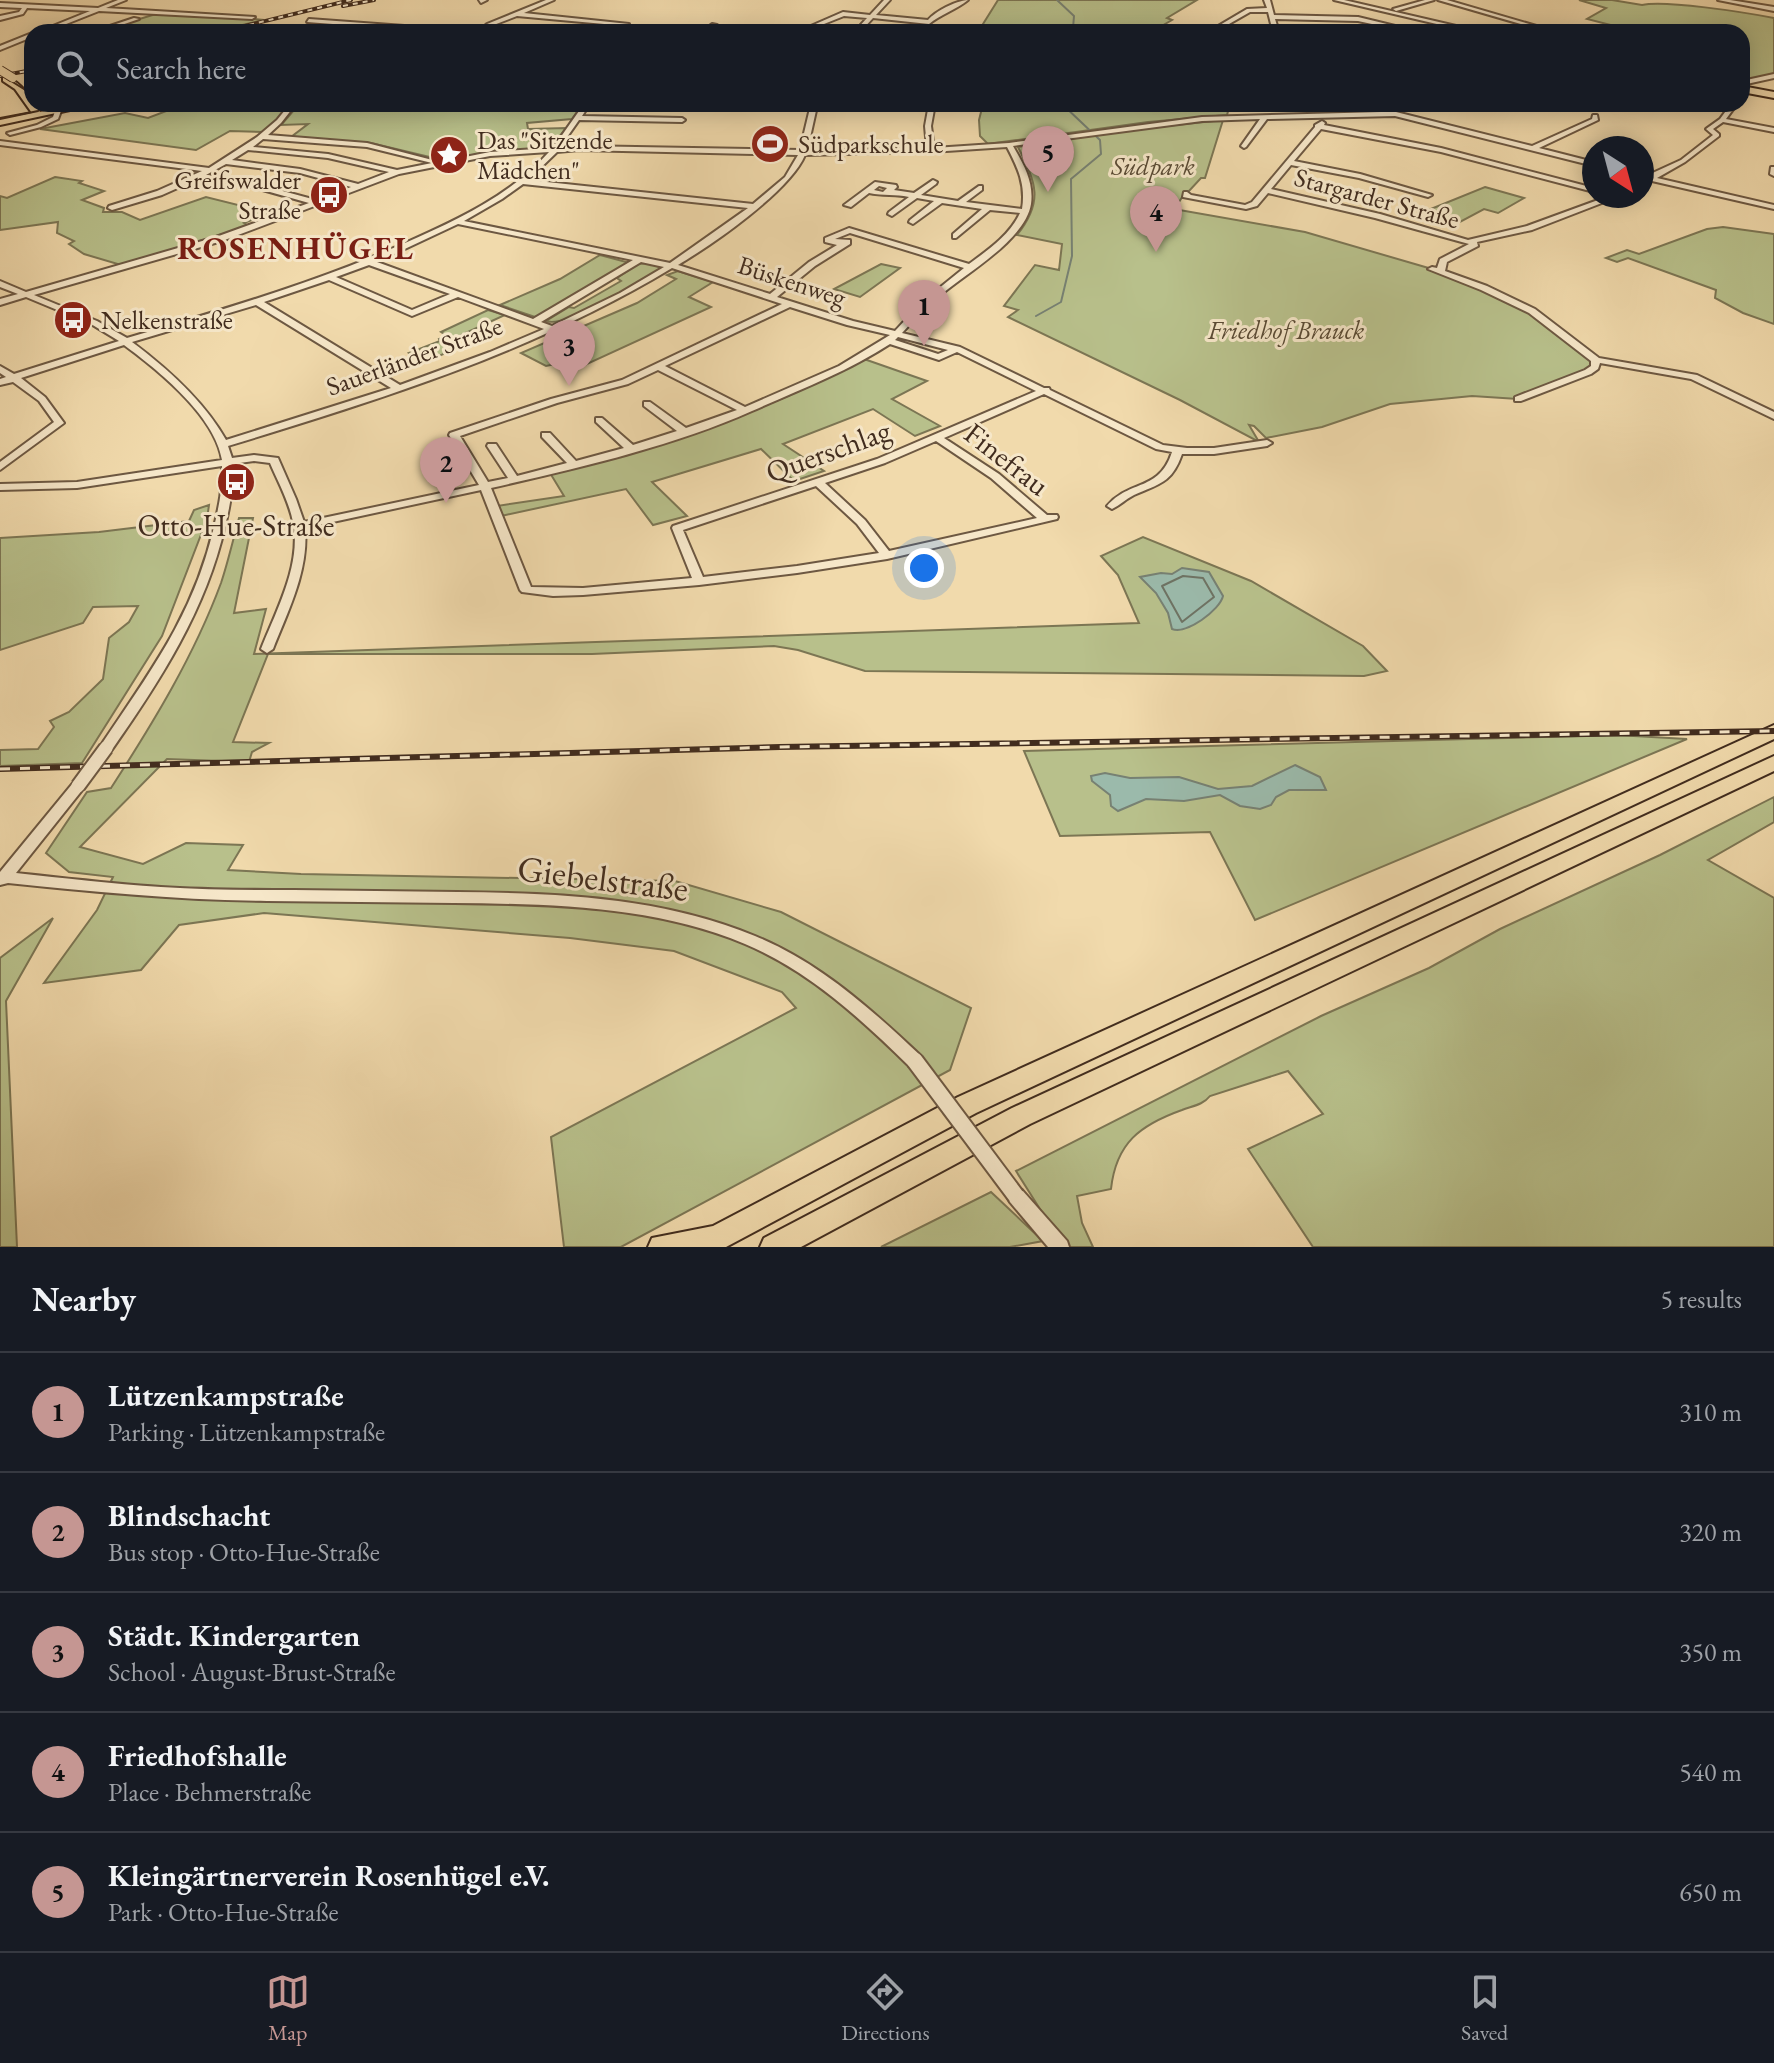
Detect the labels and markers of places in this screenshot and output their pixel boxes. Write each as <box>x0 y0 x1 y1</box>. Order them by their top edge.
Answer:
place label: Das "Sitzende Mädchen" <box>477 123 613 187</box>
sports icon: Südparkschule <box>749 123 791 165</box>
pin: 5 <box>1022 126 1074 192</box>
place label: Südparkschule <box>798 127 944 161</box>
place icon: Das "Sitzende Mädchen" <box>428 134 470 176</box>
place label: Greifswalder Straße <box>174 163 301 227</box>
bus stop icon: Greifswalder Straße <box>308 174 350 216</box>
pin: 4 <box>1130 186 1182 252</box>
pin: 1 <box>898 280 950 346</box>
bus stop icon: Nelkenstraße <box>52 299 94 341</box>
place label: Nelkenstraße <box>101 303 233 337</box>
pin: 3 <box>543 320 595 386</box>
pin: 2 <box>420 437 472 503</box>
bus stop icon: Otto-Hue-Straße <box>215 461 257 503</box>
place label: Otto-Hue-Straße <box>137 506 335 545</box>

